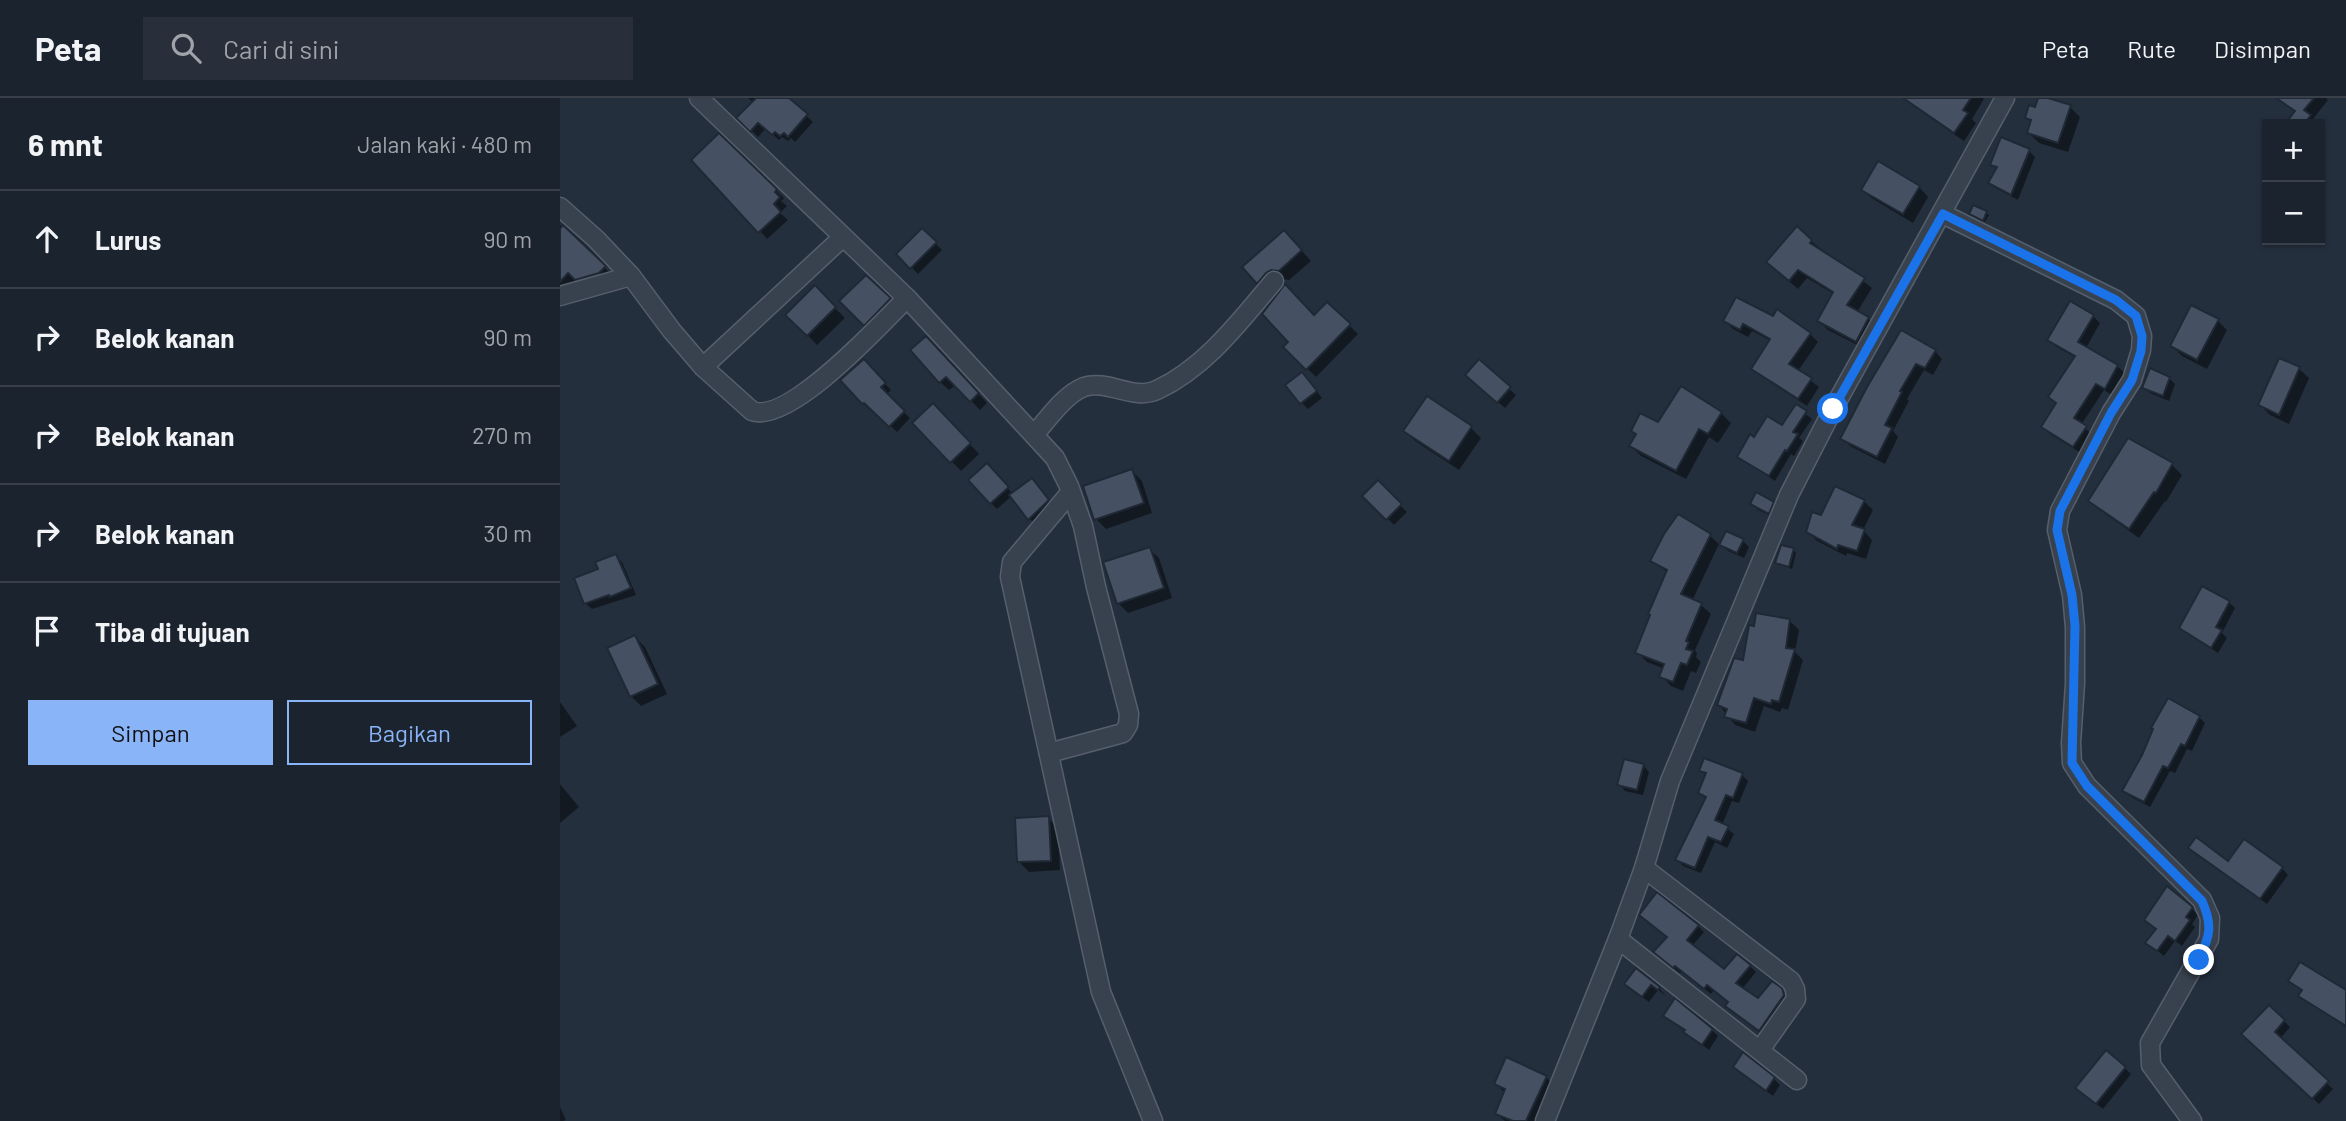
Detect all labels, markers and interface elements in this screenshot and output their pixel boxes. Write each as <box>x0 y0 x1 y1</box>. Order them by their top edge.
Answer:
search box <box>143 17 633 80</box>
text: Peta <box>35 28 101 68</box>
icon: search <box>167 29 205 67</box>
text: Cari di sini <box>223 33 339 64</box>
text: Peta <box>2042 34 2089 63</box>
text: Rute <box>2127 34 2176 63</box>
text: Disimpan <box>2214 34 2311 63</box>
map controls <box>2262 119 2325 245</box>
button: + <box>2262 119 2325 182</box>
text: 6 mnt <box>28 126 103 162</box>
text: Jalan kaki · 480 m <box>357 130 532 158</box>
button: − <box>2262 182 2325 245</box>
icon: ahead <box>28 220 66 258</box>
text: Lurus <box>95 224 161 255</box>
text: 90 m <box>483 225 532 253</box>
icon: right <box>28 318 66 356</box>
text: Belok kanan <box>95 322 234 353</box>
text: 90 m <box>483 323 532 351</box>
route start <box>1817 393 1848 424</box>
icon: right <box>28 416 66 454</box>
text: Belok kanan <box>95 420 234 451</box>
text: 270 m <box>472 421 532 449</box>
icon: right <box>28 514 66 552</box>
text: Belok kanan <box>95 518 234 549</box>
text: 30 m <box>484 519 532 547</box>
icon: arrive <box>28 612 66 650</box>
text: Tiba di tujuan <box>95 616 250 647</box>
button: Simpan <box>28 700 273 765</box>
button: Bagikan <box>287 700 532 765</box>
route end <box>2183 944 2214 975</box>

